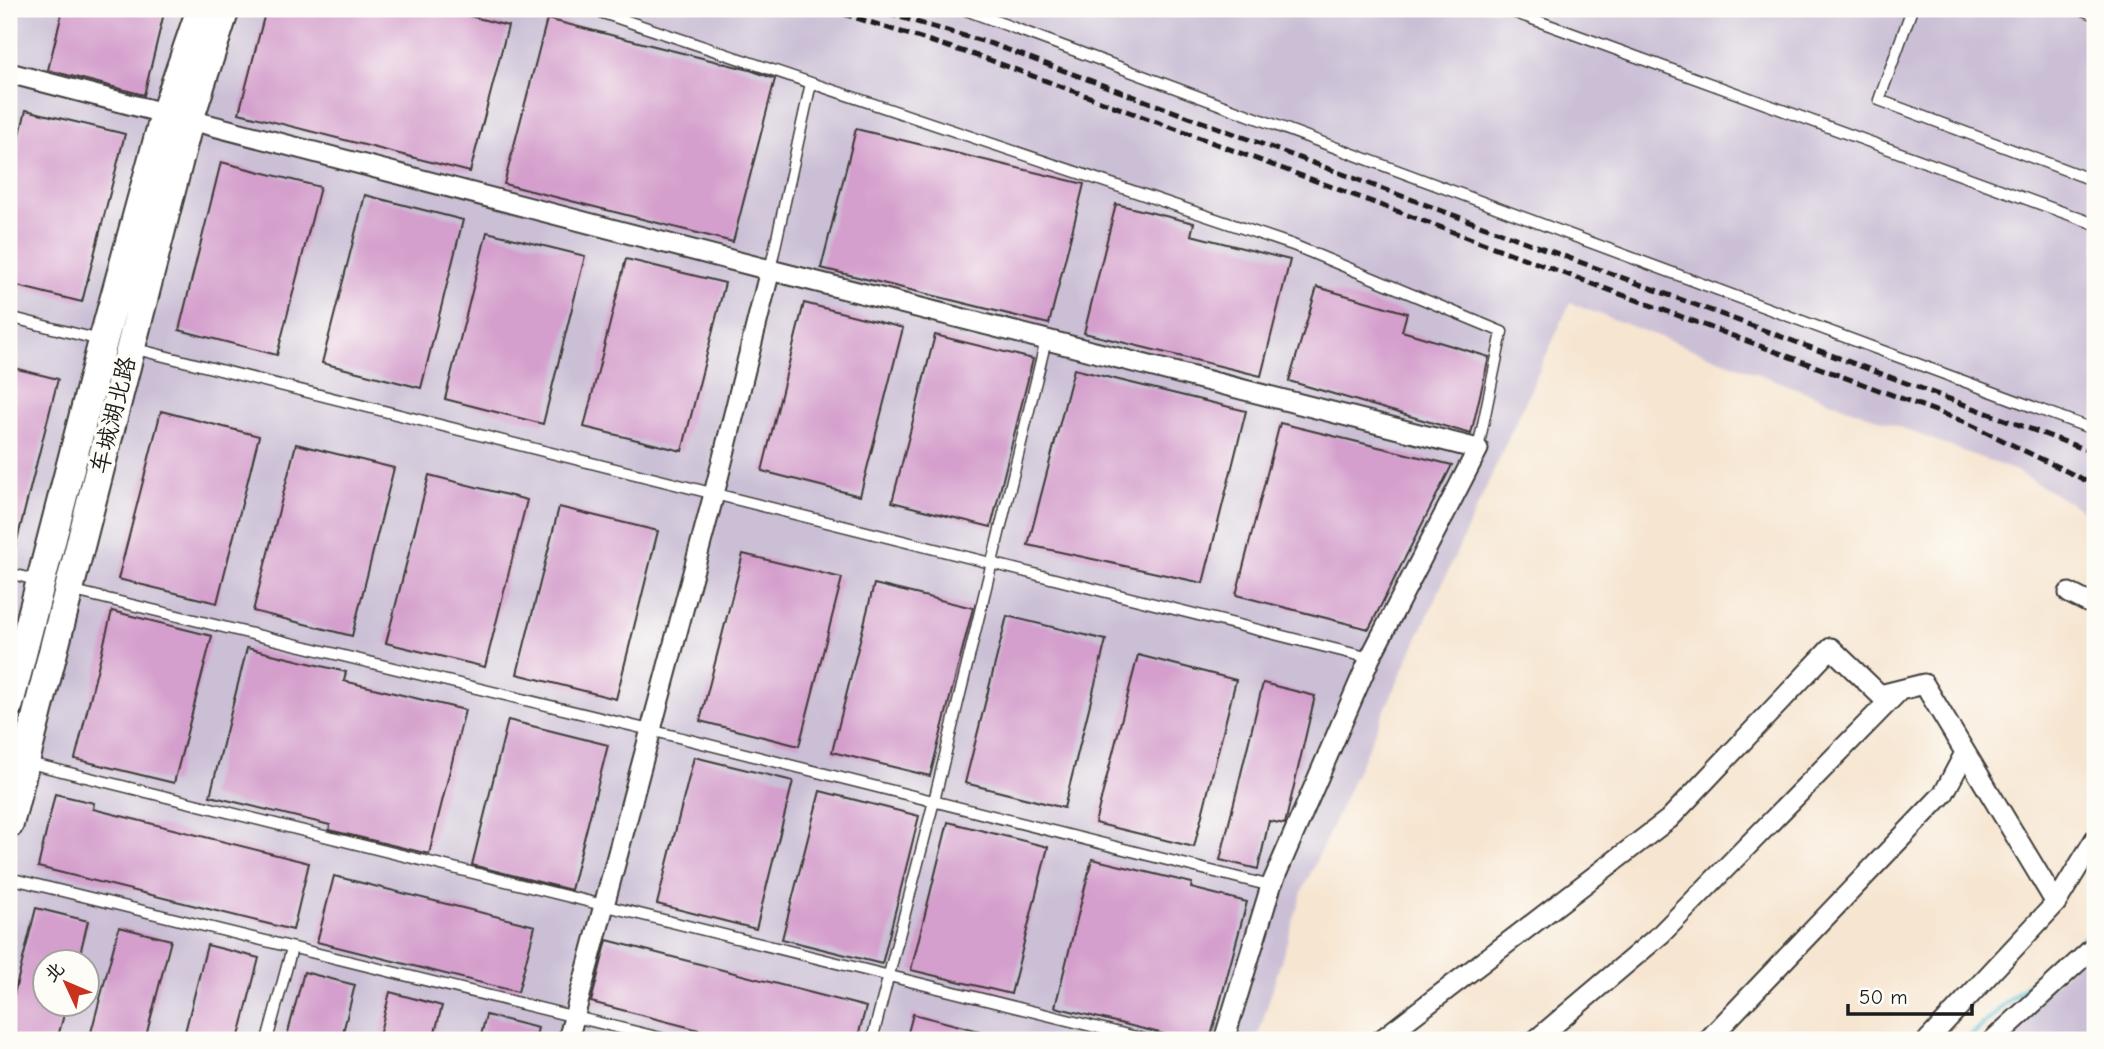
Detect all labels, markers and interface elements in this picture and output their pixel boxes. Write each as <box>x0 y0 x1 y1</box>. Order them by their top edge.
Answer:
street label: 车城湖北路 <box>85 353 141 477</box>
north arrow <box>32 948 102 1018</box>
text: 北 <box>40 957 69 986</box>
scale bar <box>1848 972 1973 1016</box>
text: 50 m <box>1859 985 1908 1009</box>

